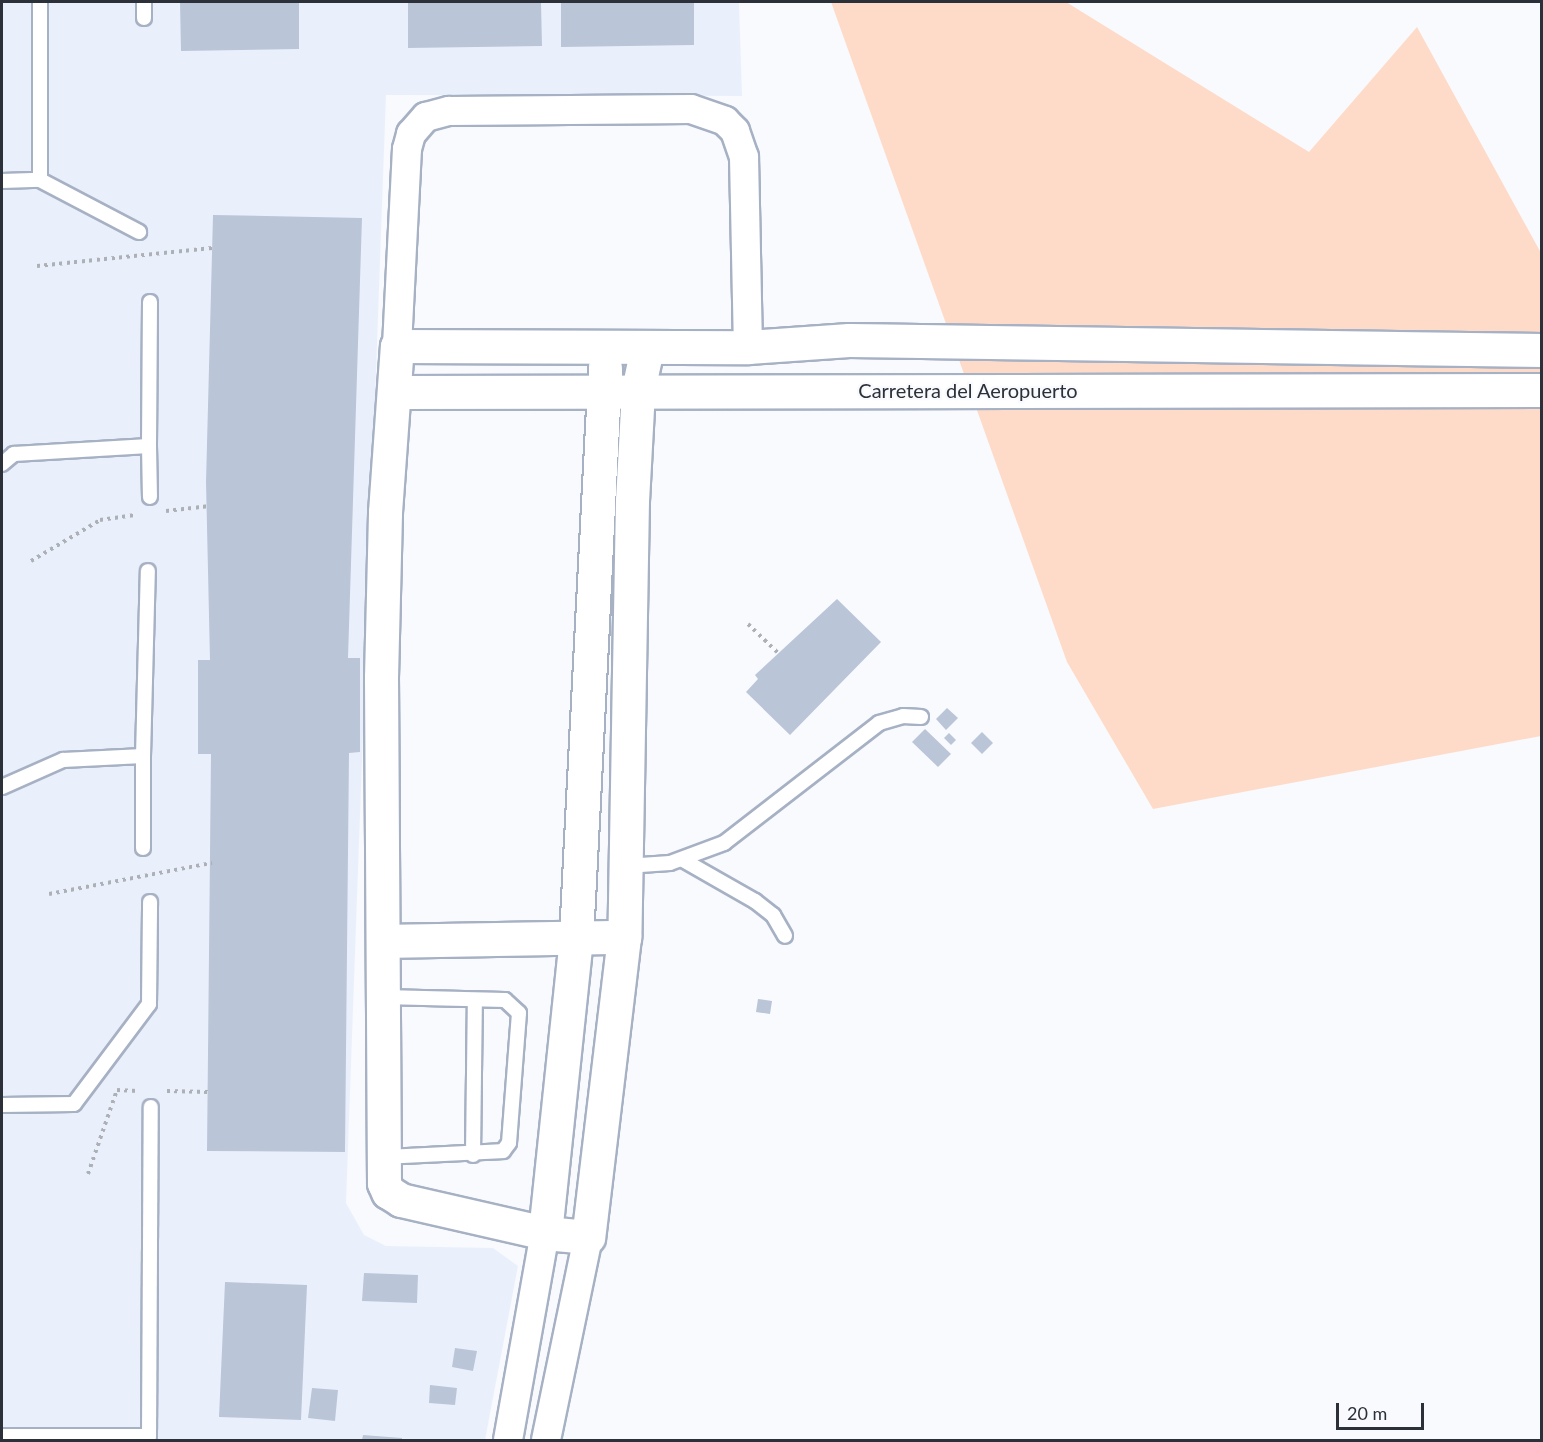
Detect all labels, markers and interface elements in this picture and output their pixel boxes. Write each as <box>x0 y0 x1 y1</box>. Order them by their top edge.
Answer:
street label: Carretera del Aeropuerto <box>858 378 1078 402</box>
scale bar <box>1339 1391 1428 1429</box>
text: 20 m <box>1347 1402 1387 1424</box>

